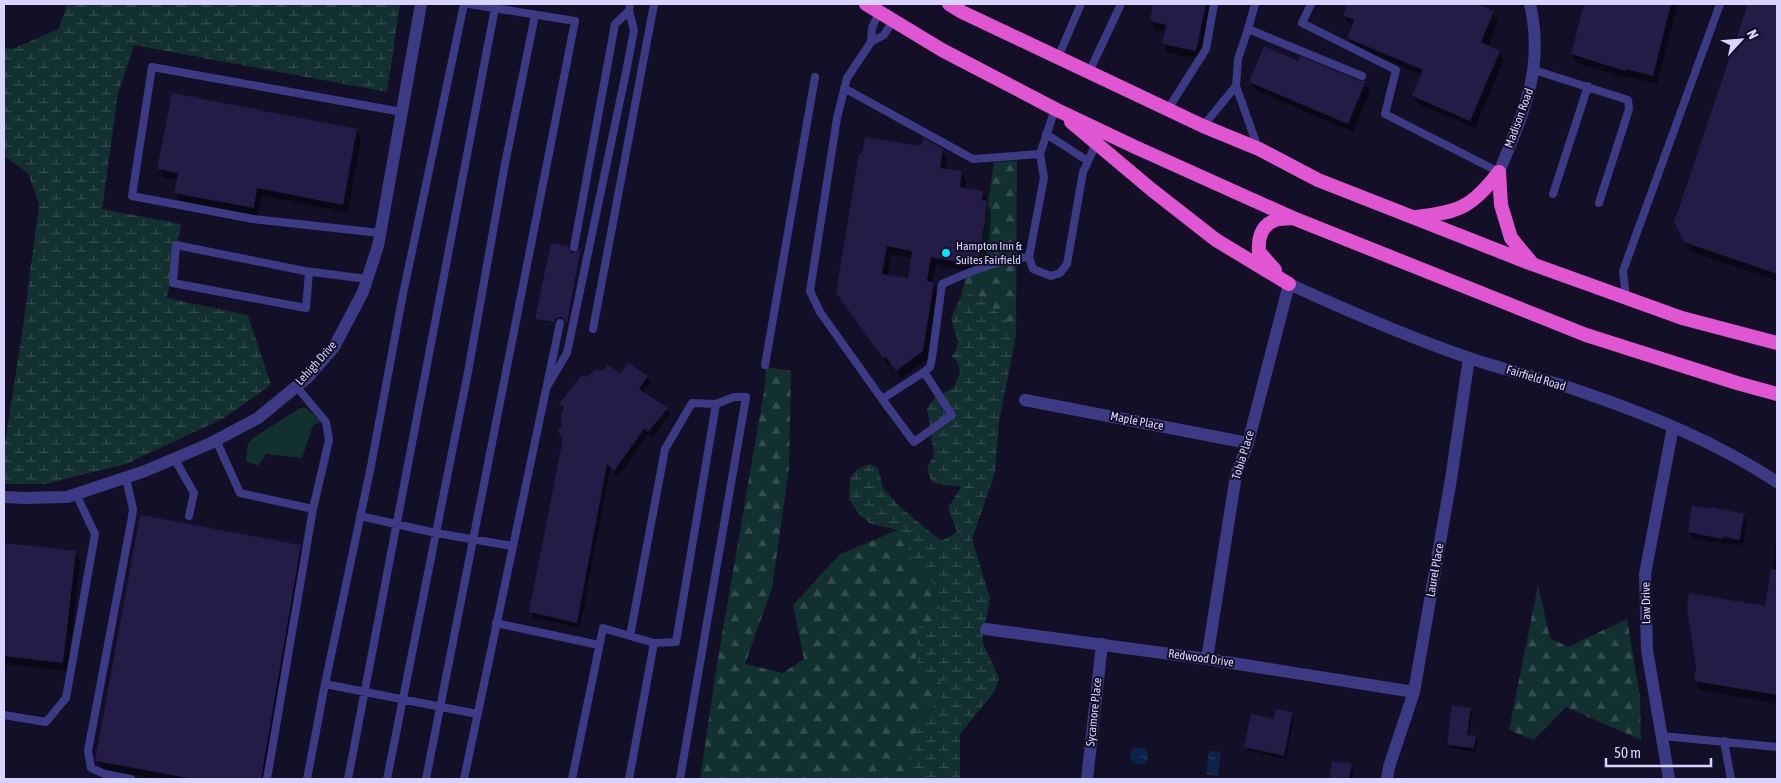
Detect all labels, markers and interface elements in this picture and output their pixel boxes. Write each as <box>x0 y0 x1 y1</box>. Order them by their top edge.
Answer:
north arrow <box>1716 15 1766 65</box>
text: N <box>1744 27 1762 42</box>
street label: Madison Road <box>1502 86 1536 150</box>
place label: Hampton Inn & Suites Fairfield <box>956 239 1023 267</box>
marker: Hampton Inn & Suites Fairfield <box>940 247 952 259</box>
street label: Lehigh Drive <box>293 338 339 388</box>
street label: Fairfield Road <box>1505 362 1567 394</box>
street label: Maple Place <box>1109 409 1165 433</box>
street label: Tobia Place <box>1229 429 1257 481</box>
street label: Laurel Place <box>1423 542 1447 598</box>
street label: Law Drive <box>1639 582 1653 624</box>
street label: Redwood Drive <box>1167 646 1235 670</box>
street label: Sycamore Place <box>1083 677 1105 747</box>
scale bar <box>1606 736 1711 768</box>
text: 50 m <box>1614 744 1641 761</box>

